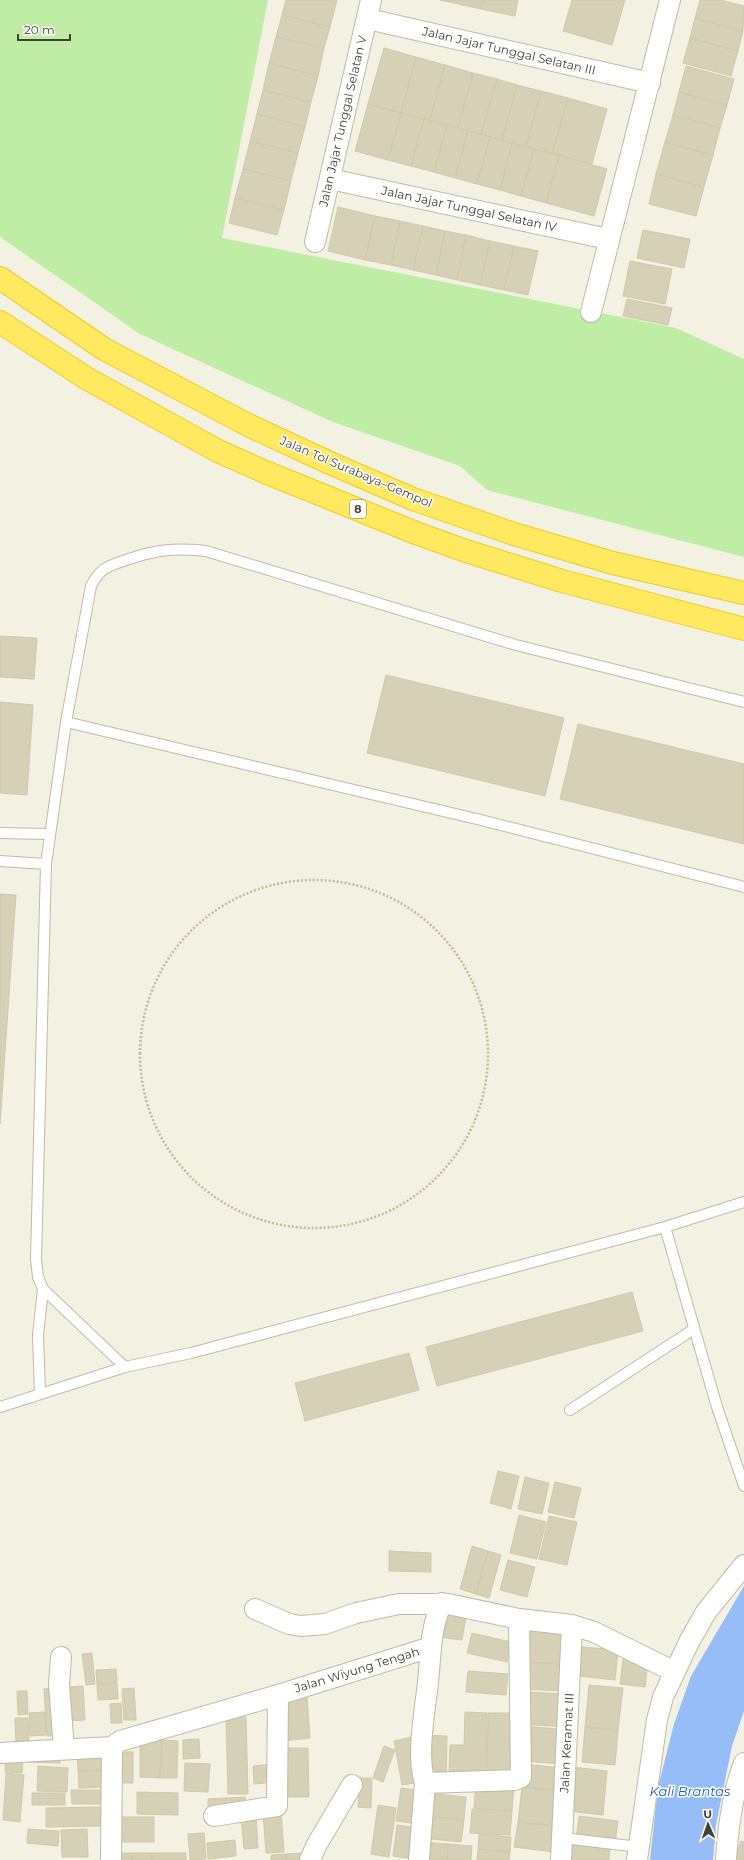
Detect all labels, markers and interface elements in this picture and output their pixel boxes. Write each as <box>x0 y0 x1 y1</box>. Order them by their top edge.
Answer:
scale bar <box>18 16 70 42</box>
text: 20 m <box>24 22 55 37</box>
street label: Jalan Jajar Tunggal Selatan III <box>420 23 597 78</box>
street label: Jalan Jajar Tunggal Selatan V <box>315 33 370 209</box>
street label: Jalan Jajar Tunggal Selatan IV <box>379 182 559 235</box>
street label: Jalan Tol Surabaya–Gempol <box>277 432 435 511</box>
road number: 8 <box>350 500 366 518</box>
street label: Jalan Wiyung Tengah <box>292 1643 421 1696</box>
street label: Jalan Keramat III <box>556 1693 577 1794</box>
water label: Kali Brantas <box>650 1783 731 1799</box>
north arrow <box>688 1804 728 1844</box>
text: U <box>703 1807 712 1821</box>

